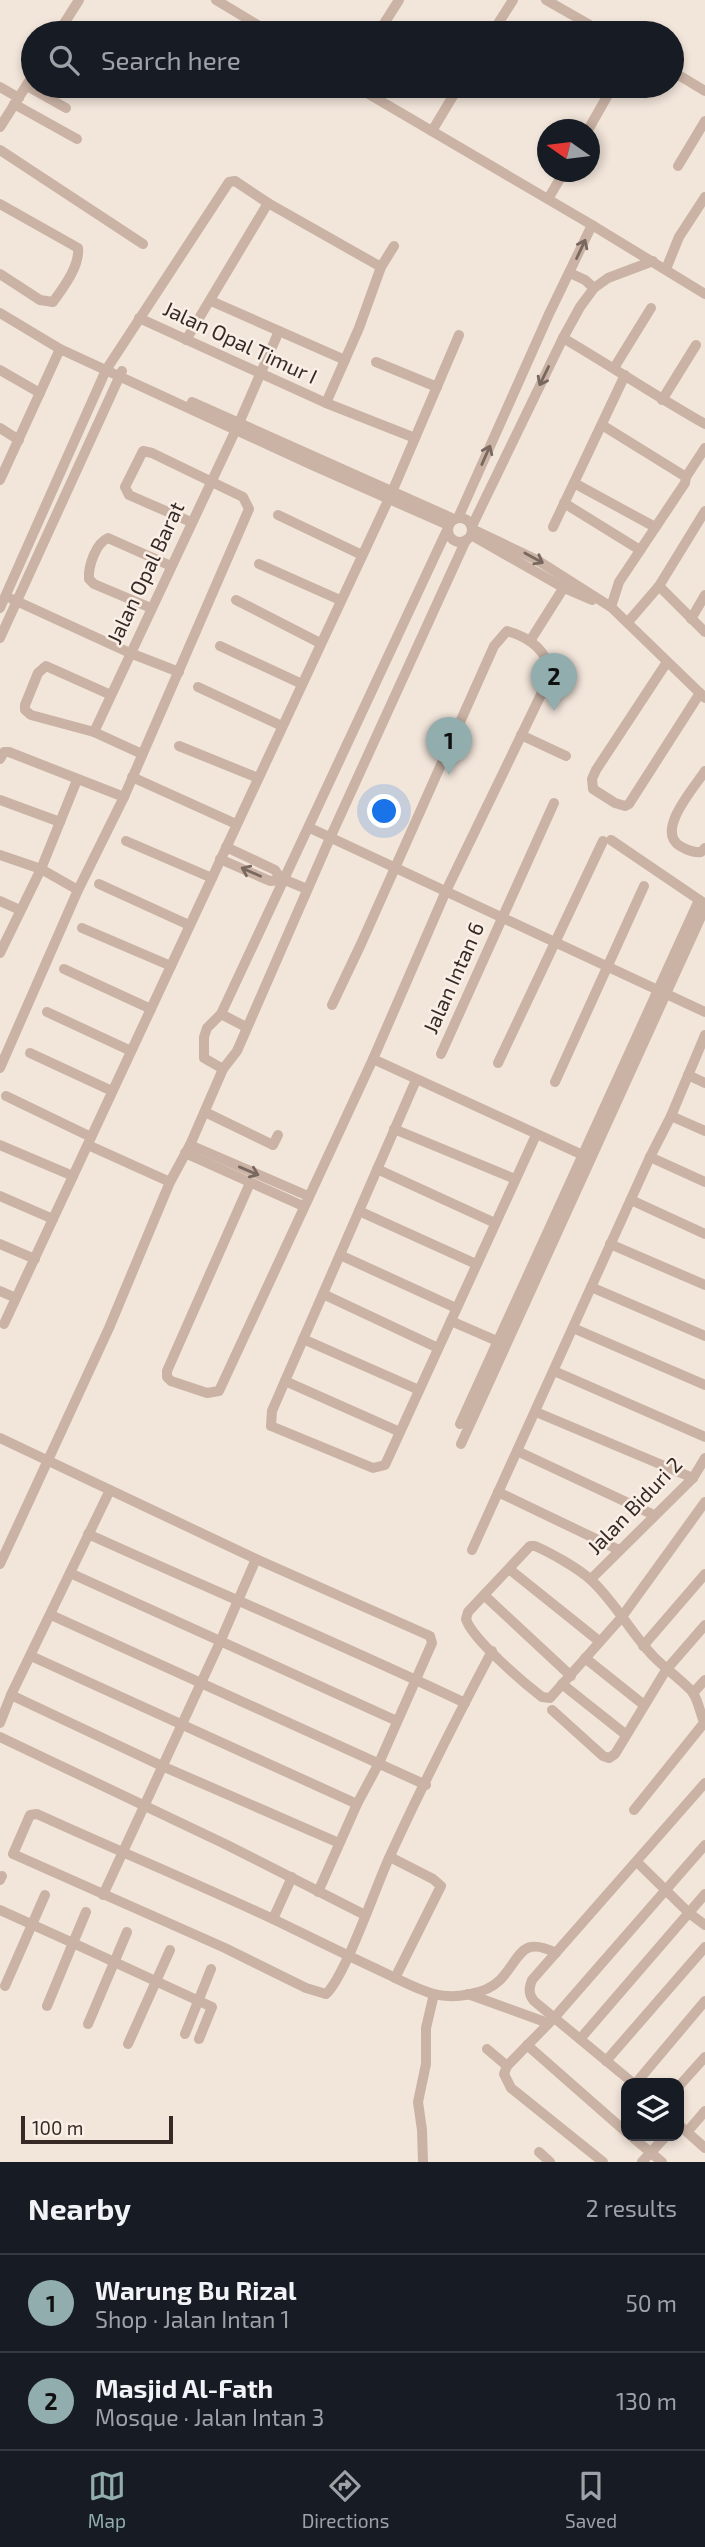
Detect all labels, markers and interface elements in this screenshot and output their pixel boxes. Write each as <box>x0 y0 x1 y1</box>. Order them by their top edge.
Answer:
search box <box>21 21 684 98</box>
icon: search <box>45 41 83 79</box>
text: Search here <box>101 44 241 75</box>
north arrow <box>537 119 600 182</box>
one-way arrow <box>575 239 588 260</box>
street label: Jalan Opal Timur I <box>160 295 322 388</box>
one-way arrow <box>537 365 551 386</box>
one-way arrow <box>480 445 493 466</box>
street label: Jalan Opal Barat <box>101 497 189 647</box>
one-way arrow <box>523 551 543 565</box>
pin: 2 <box>531 653 577 711</box>
pin: 1 <box>426 717 472 775</box>
your location <box>367 794 401 828</box>
one-way arrow <box>240 865 262 878</box>
street label: Jalan Intan 6 <box>417 918 488 1037</box>
one-way arrow <box>238 1165 259 1178</box>
street label: Jalan Biduri 2 <box>581 1451 687 1559</box>
map controls <box>621 2078 684 2141</box>
button: layers <box>621 2078 684 2141</box>
scale bar <box>21 2113 173 2145</box>
text: 100 m <box>32 2116 83 2139</box>
text: Nearby <box>28 2190 131 2226</box>
text: 2 results <box>586 2194 677 2222</box>
text: Warung Bu Rizal <box>95 2274 296 2305</box>
text: 1 <box>46 2289 56 2317</box>
text: 50 m <box>626 2289 677 2317</box>
text: Shop · Jalan Intan 1 <box>95 2305 290 2333</box>
text: Masjid Al-Fath <box>95 2372 273 2403</box>
text: 2 <box>44 2387 58 2415</box>
text: 130 m <box>616 2387 677 2415</box>
text: Mosque · Jalan Intan 3 <box>95 2403 324 2431</box>
tab: Map <box>88 2467 126 2532</box>
tab: Directions <box>302 2467 389 2532</box>
tab: Saved <box>565 2467 617 2532</box>

